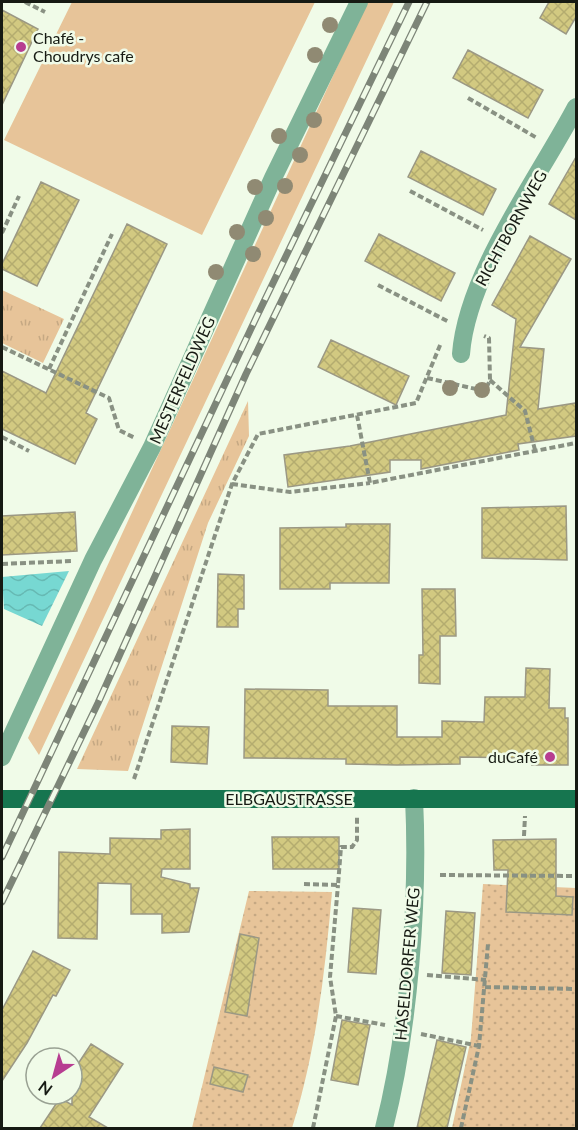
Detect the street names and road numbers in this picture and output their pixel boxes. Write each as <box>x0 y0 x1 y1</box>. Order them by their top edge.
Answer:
street label: RICHTBORNWEG <box>471 167 550 289</box>
street label: MESTERFELDWEG <box>145 313 218 446</box>
street label: ELBGAUSTRASSE <box>225 789 353 808</box>
street label: HASELDORFER WEG <box>390 887 423 1041</box>

